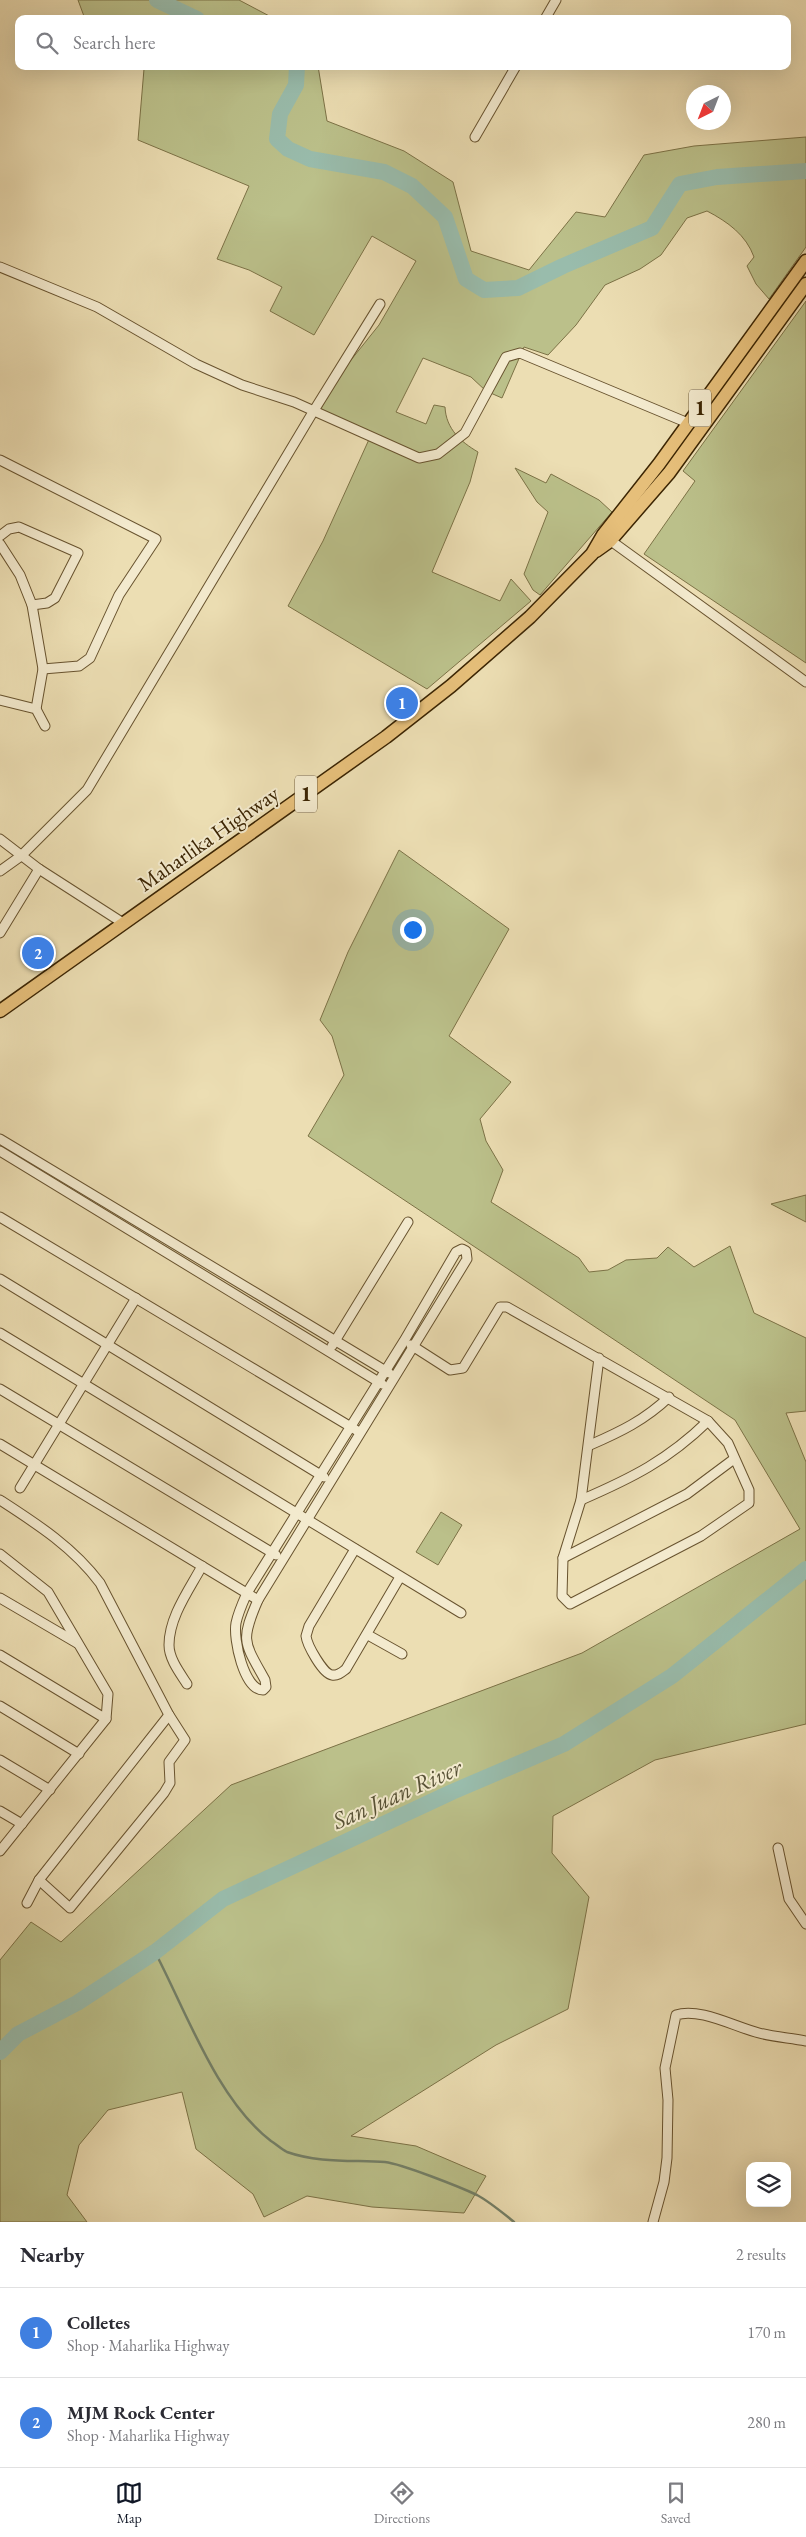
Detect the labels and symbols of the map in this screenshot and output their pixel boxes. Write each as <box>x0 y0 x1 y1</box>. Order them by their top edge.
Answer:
north arrow <box>686 85 731 130</box>
road number: 1 <box>689 389 711 426</box>
pin: 1 <box>386 684 418 722</box>
road number: 1 <box>295 776 317 812</box>
street label: Maharlika Highway <box>132 779 285 898</box>
your location <box>400 917 426 943</box>
pin: 2 <box>22 934 54 972</box>
water label: San Juan River <box>326 1750 468 1836</box>

